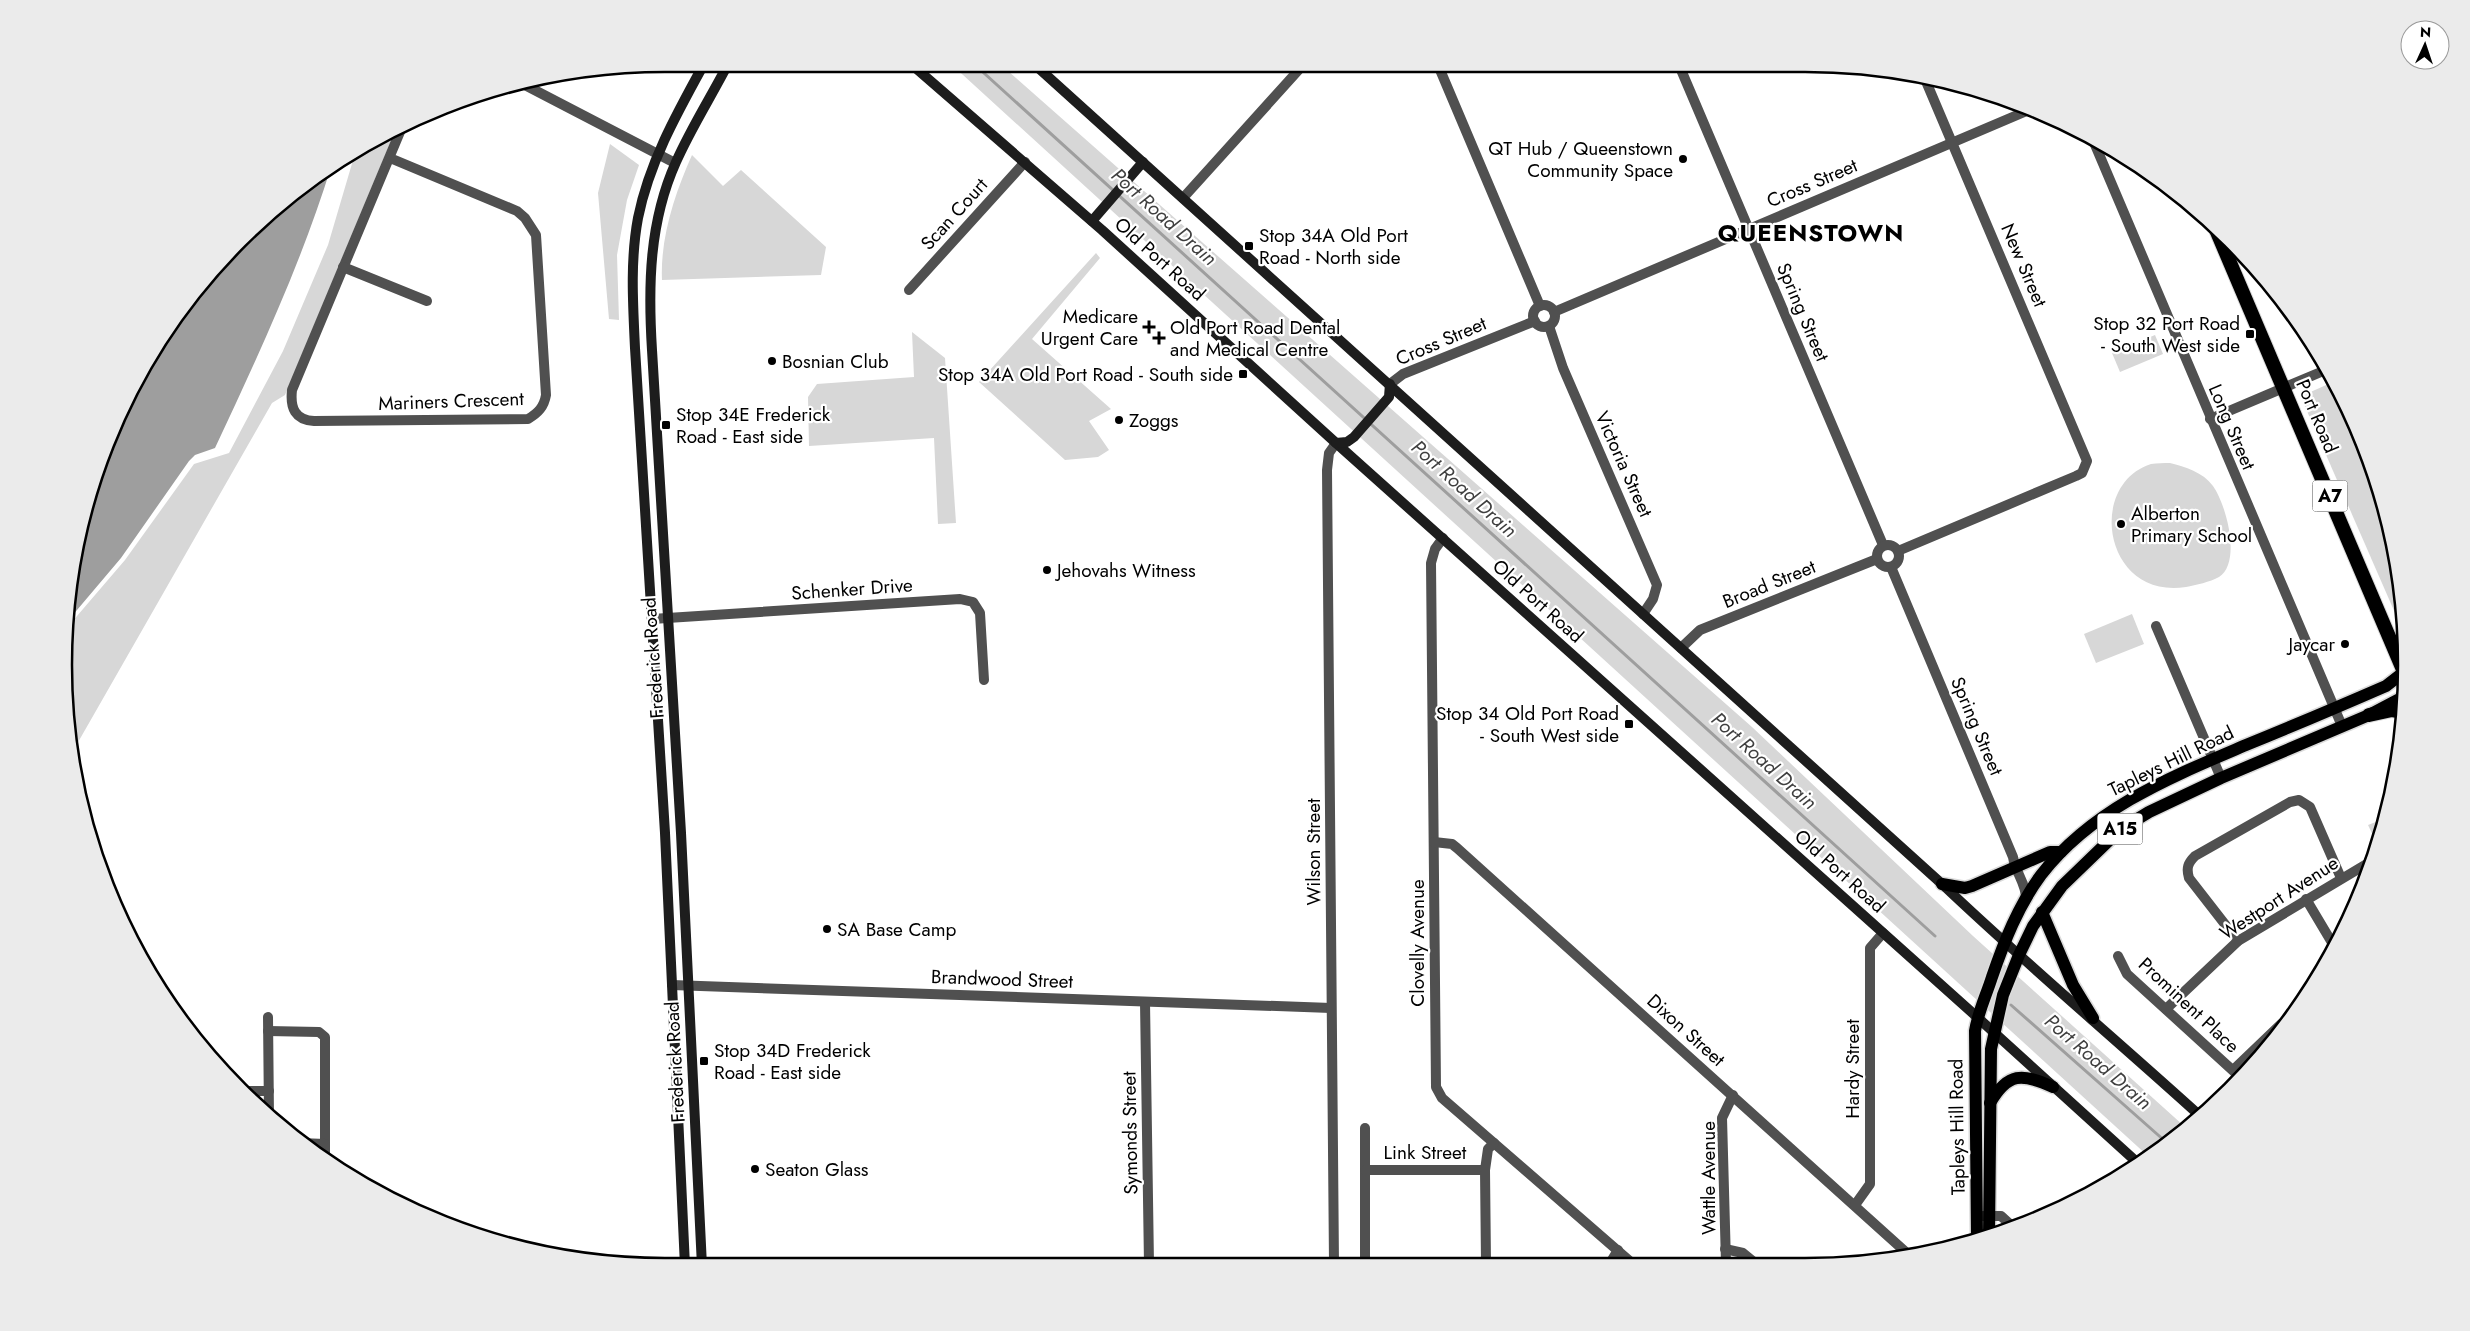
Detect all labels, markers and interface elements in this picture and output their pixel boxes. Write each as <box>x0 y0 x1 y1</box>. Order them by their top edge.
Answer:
north arrow <box>2400 20 2450 70</box>
text: N <box>2420 22 2432 42</box>
place label: QT Hub / Queenstown Community Space <box>1488 135 1673 184</box>
street label: Cross Street <box>1763 152 1862 214</box>
marker: QT Hub / Queenstown Community Space <box>1677 153 1689 165</box>
water label: Port Road Drain <box>1105 161 1223 273</box>
street label: Scan Court <box>914 172 994 256</box>
street label: Old Port Road <box>1109 211 1211 307</box>
district label: QUEENSTOWN <box>1718 215 1904 250</box>
street label: New Street <box>1994 219 2054 311</box>
place label: Stop 34A Old Port Road - North side <box>1259 222 1408 271</box>
marker: Stop 34A Old Port Road - North side <box>1243 240 1255 252</box>
street label: Spring Street <box>1770 259 1836 366</box>
place label: Medicare Urgent Care <box>1041 303 1138 352</box>
street label: Cross Street <box>1392 310 1491 372</box>
place label: Stop 32 Port Road - South West side <box>2093 310 2240 359</box>
place label: Old Port Road Dental and Medical Centre <box>1170 314 1340 363</box>
marker: Medicare Urgent Care <box>1142 320 1156 334</box>
marker: Stop 32 Port Road - South West side <box>2244 328 2256 340</box>
marker: Old Port Road Dental and Medical Centre <box>1152 331 1166 345</box>
place label: Bosnian Club <box>782 348 889 375</box>
marker: Bosnian Club <box>766 355 778 367</box>
place label: Stop 34A Old Port Road - South side <box>938 361 1233 388</box>
marker: Stop 34A Old Port Road - South side <box>1237 368 1249 380</box>
street label: Port Road <box>2289 375 2345 457</box>
street label: Long Street <box>2202 380 2262 474</box>
street label: Mariners Crescent <box>378 385 525 417</box>
place label: Stop 34E Frederick Road - East side <box>676 401 831 450</box>
place label: Zoggs <box>1129 407 1179 434</box>
street label: Victoria Street <box>1589 407 1660 522</box>
marker: Zoggs <box>1113 414 1125 426</box>
marker: Stop 34E Frederick Road - East side <box>660 419 672 431</box>
water label: Port Road Drain <box>1405 433 1523 545</box>
road number: A7 <box>2312 481 2348 512</box>
place label: Alberton Primary School <box>2131 500 2252 549</box>
marker: Alberton Primary School <box>2115 518 2127 530</box>
street label: Old Port Road <box>1487 553 1589 649</box>
street label: Broad Street <box>1718 553 1820 615</box>
place label: Jehovahs Witness <box>1054 557 1196 584</box>
marker: Jehovahs Witness <box>1041 564 1053 576</box>
street label: Schenker Drive <box>790 571 914 607</box>
street label: Frederick Road <box>635 597 671 719</box>
place label: Jaycar <box>2286 631 2335 658</box>
marker: Jaycar <box>2339 638 2351 650</box>
street label: Spring Street <box>1944 673 2010 780</box>
place label: Stop 34 Old Port Road - South West side <box>1436 700 1619 749</box>
water label: Port Road Drain <box>1705 705 1823 817</box>
marker: Stop 34 Old Port Road - South West side <box>1623 718 1635 730</box>
street label: Tapleys Hill Road <box>2104 719 2238 803</box>
street label: Wilson Street <box>1300 798 1327 906</box>
road number: A15 <box>2098 814 2142 844</box>
street label: Old Port Road <box>1789 823 1891 919</box>
street label: Westport Avenue <box>2214 849 2344 946</box>
street label: Clovelly Avenue <box>1404 879 1431 1007</box>
place label: SA Base Camp <box>837 916 957 943</box>
marker: SA Base Camp <box>821 923 833 935</box>
street label: Prominent Place <box>2133 951 2246 1059</box>
street label: Brandwood Street <box>930 963 1074 995</box>
street label: Dixon Street <box>1641 988 1731 1073</box>
street label: Frederick Road <box>658 1001 692 1123</box>
water label: Port Road Drain <box>2038 1007 2158 1117</box>
street label: Hardy Street <box>1839 1019 1866 1119</box>
place label: Stop 34D Frederick Road - East side <box>714 1037 871 1086</box>
marker: Stop 34D Frederick Road - East side <box>698 1055 710 1067</box>
street label: Tapleys Hill Road <box>1942 1059 1972 1195</box>
street label: Symonds Street <box>1115 1071 1145 1195</box>
street label: Wattle Avenue <box>1695 1121 1722 1235</box>
street label: Link Street <box>1384 1139 1467 1166</box>
place label: Seaton Glass <box>765 1156 869 1183</box>
marker: Seaton Glass <box>749 1163 761 1175</box>

